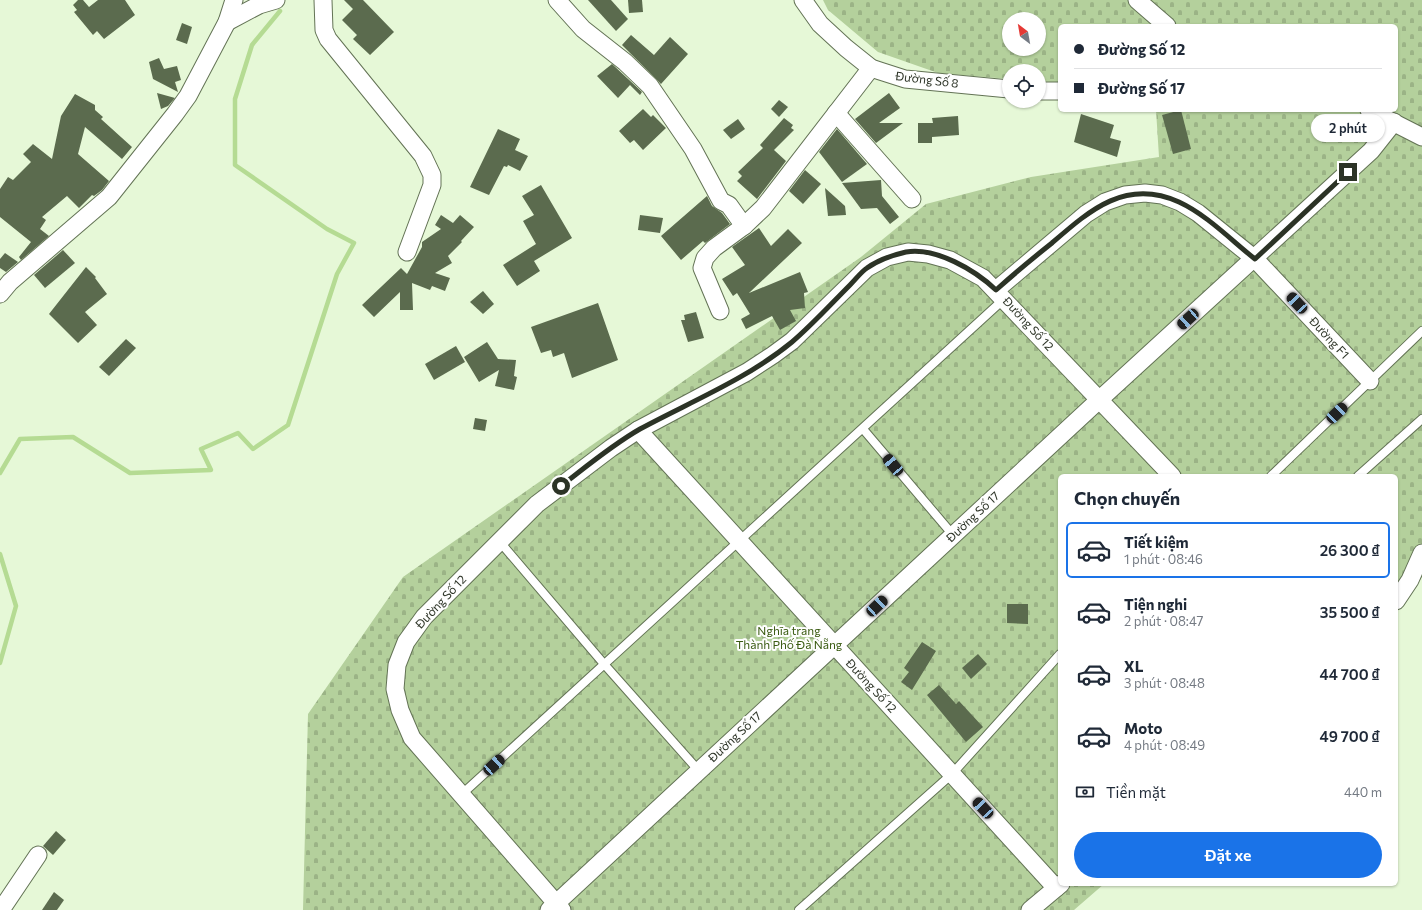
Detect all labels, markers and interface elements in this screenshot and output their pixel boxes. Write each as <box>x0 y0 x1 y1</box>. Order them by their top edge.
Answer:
north arrow <box>1002 12 1046 56</box>
map controls <box>1002 12 1046 108</box>
text: Đường Số 12 <box>1098 40 1185 58</box>
button: locate <box>1002 64 1046 108</box>
street label: Đường Số 8 <box>894 68 959 90</box>
text: Đường Số 17 <box>1098 79 1185 97</box>
callout: 2 phút <box>1311 114 1385 142</box>
text: 2 phút <box>1329 120 1367 136</box>
route end <box>1339 163 1357 181</box>
car <box>1284 290 1310 316</box>
street label: Đường Số 12 <box>1000 293 1057 353</box>
car <box>1175 307 1201 331</box>
street label: Đường F1 <box>1306 313 1352 361</box>
car <box>1324 400 1350 426</box>
car <box>881 452 905 478</box>
route start <box>552 477 570 495</box>
text: Chọn chuyến <box>1074 487 1180 509</box>
street label: Đường Số 17 <box>942 488 1002 545</box>
icon: car <box>1076 532 1112 568</box>
text: Tiết kiệm <box>1124 533 1189 551</box>
text: 26 300 ₫ <box>1320 541 1380 559</box>
text: 1 phút · 08:46 <box>1124 551 1203 567</box>
street label: Đường Số 12 <box>411 571 469 632</box>
car <box>864 593 890 619</box>
icon: car <box>1076 594 1112 630</box>
text: Tiện nghi <box>1124 595 1187 613</box>
text: 35 500 ₫ <box>1320 603 1380 621</box>
text: 2 phút · 08:47 <box>1124 613 1203 629</box>
park label: Nghĩa trang Thành Phố Đà Nẵng <box>736 623 843 651</box>
street label: Đường Số 12 <box>843 655 900 715</box>
icon: car <box>1076 656 1112 692</box>
text: XL <box>1124 657 1143 675</box>
text: 44 700 ₫ <box>1320 665 1380 683</box>
text: 3 phút · 08:48 <box>1124 675 1205 691</box>
street label: Đường Số 17 <box>704 708 764 765</box>
icon: car <box>1076 718 1112 754</box>
text: Moto <box>1124 719 1163 737</box>
text: 49 700 ₫ <box>1320 727 1380 745</box>
text: 4 phút · 08:49 <box>1124 737 1205 753</box>
car <box>481 753 507 777</box>
icon: cash <box>1074 781 1096 803</box>
text: Tiền mặt <box>1106 783 1166 801</box>
text: 440 m <box>1344 784 1382 800</box>
car <box>970 795 996 821</box>
button: Đặt xe <box>1074 832 1382 878</box>

